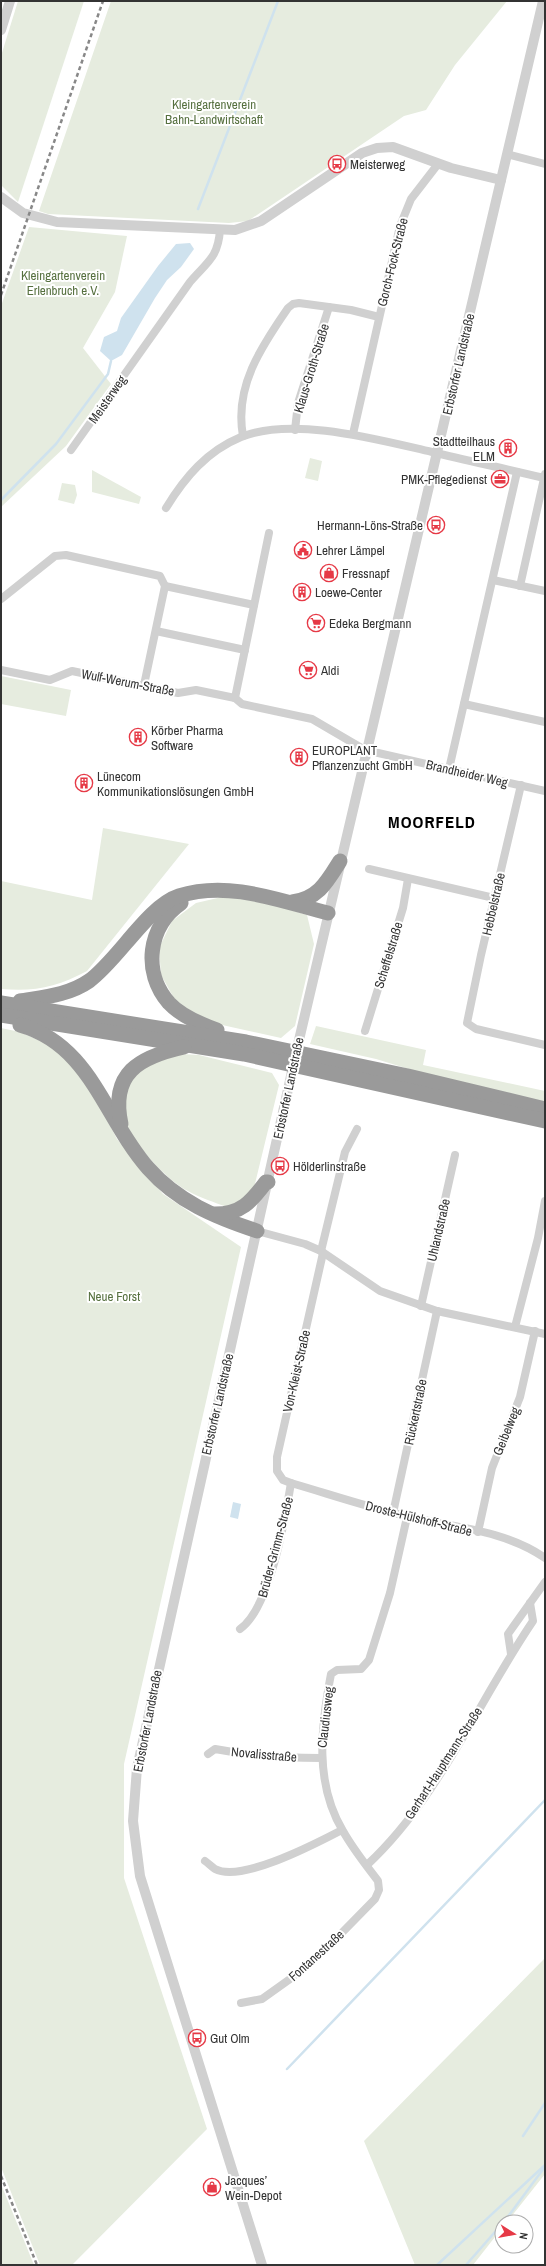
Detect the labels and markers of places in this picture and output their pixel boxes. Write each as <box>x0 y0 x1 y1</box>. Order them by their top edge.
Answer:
bus stop icon: Meisterweg <box>327 154 347 174</box>
place label: Meisterweg <box>350 156 405 173</box>
place label: Stadtteilhaus ELM <box>433 433 495 465</box>
building icon: Stadtteilhaus ELM <box>498 438 518 458</box>
office icon: PMK-Pflegedienst <box>490 469 510 489</box>
place label: PMK-Pflegedienst <box>401 471 487 488</box>
bus stop icon: Hermann-Löns-Straße <box>426 515 446 535</box>
place label: Hermann-Löns-Straße <box>317 517 423 534</box>
public building icon: Lehrer Lämpel <box>293 540 313 560</box>
place label: Lehrer Lämpel <box>316 542 385 559</box>
shop icon: Fressnapf <box>319 563 339 583</box>
place label: Fressnapf <box>342 565 389 582</box>
building icon: Loewe-Center <box>292 582 312 602</box>
place label: Loewe-Center <box>315 584 382 601</box>
supermarket icon: Edeka Bergmann <box>306 613 326 633</box>
place label: Edeka Bergmann <box>329 615 411 632</box>
supermarket icon: Aldi <box>298 660 318 680</box>
place label: Aldi <box>320 662 339 679</box>
place label: Körber Pharma Software <box>151 722 223 754</box>
building icon: Körber Pharma Software <box>128 727 148 747</box>
place label: EUROPLANT Pflanzenzucht GmbH <box>312 742 413 774</box>
building icon: EUROPLANT Pflanzenzucht GmbH <box>289 747 309 767</box>
place label: Lünecom Kommunikationslösungen GmbH <box>97 768 254 800</box>
building icon: Lünecom Kommunikationslösungen GmbH <box>74 773 94 793</box>
bus stop icon: Hölderlinstraße <box>270 1156 290 1176</box>
place label: Hölderlinstraße <box>293 1158 366 1175</box>
bus stop icon: Gut Olm <box>187 2028 207 2048</box>
place label: Gut Olm <box>210 2030 250 2047</box>
place label: Jacques’ Wein-Depot <box>225 2172 282 2204</box>
shop icon: Jacques’ Wein-Depot <box>202 2177 222 2197</box>

